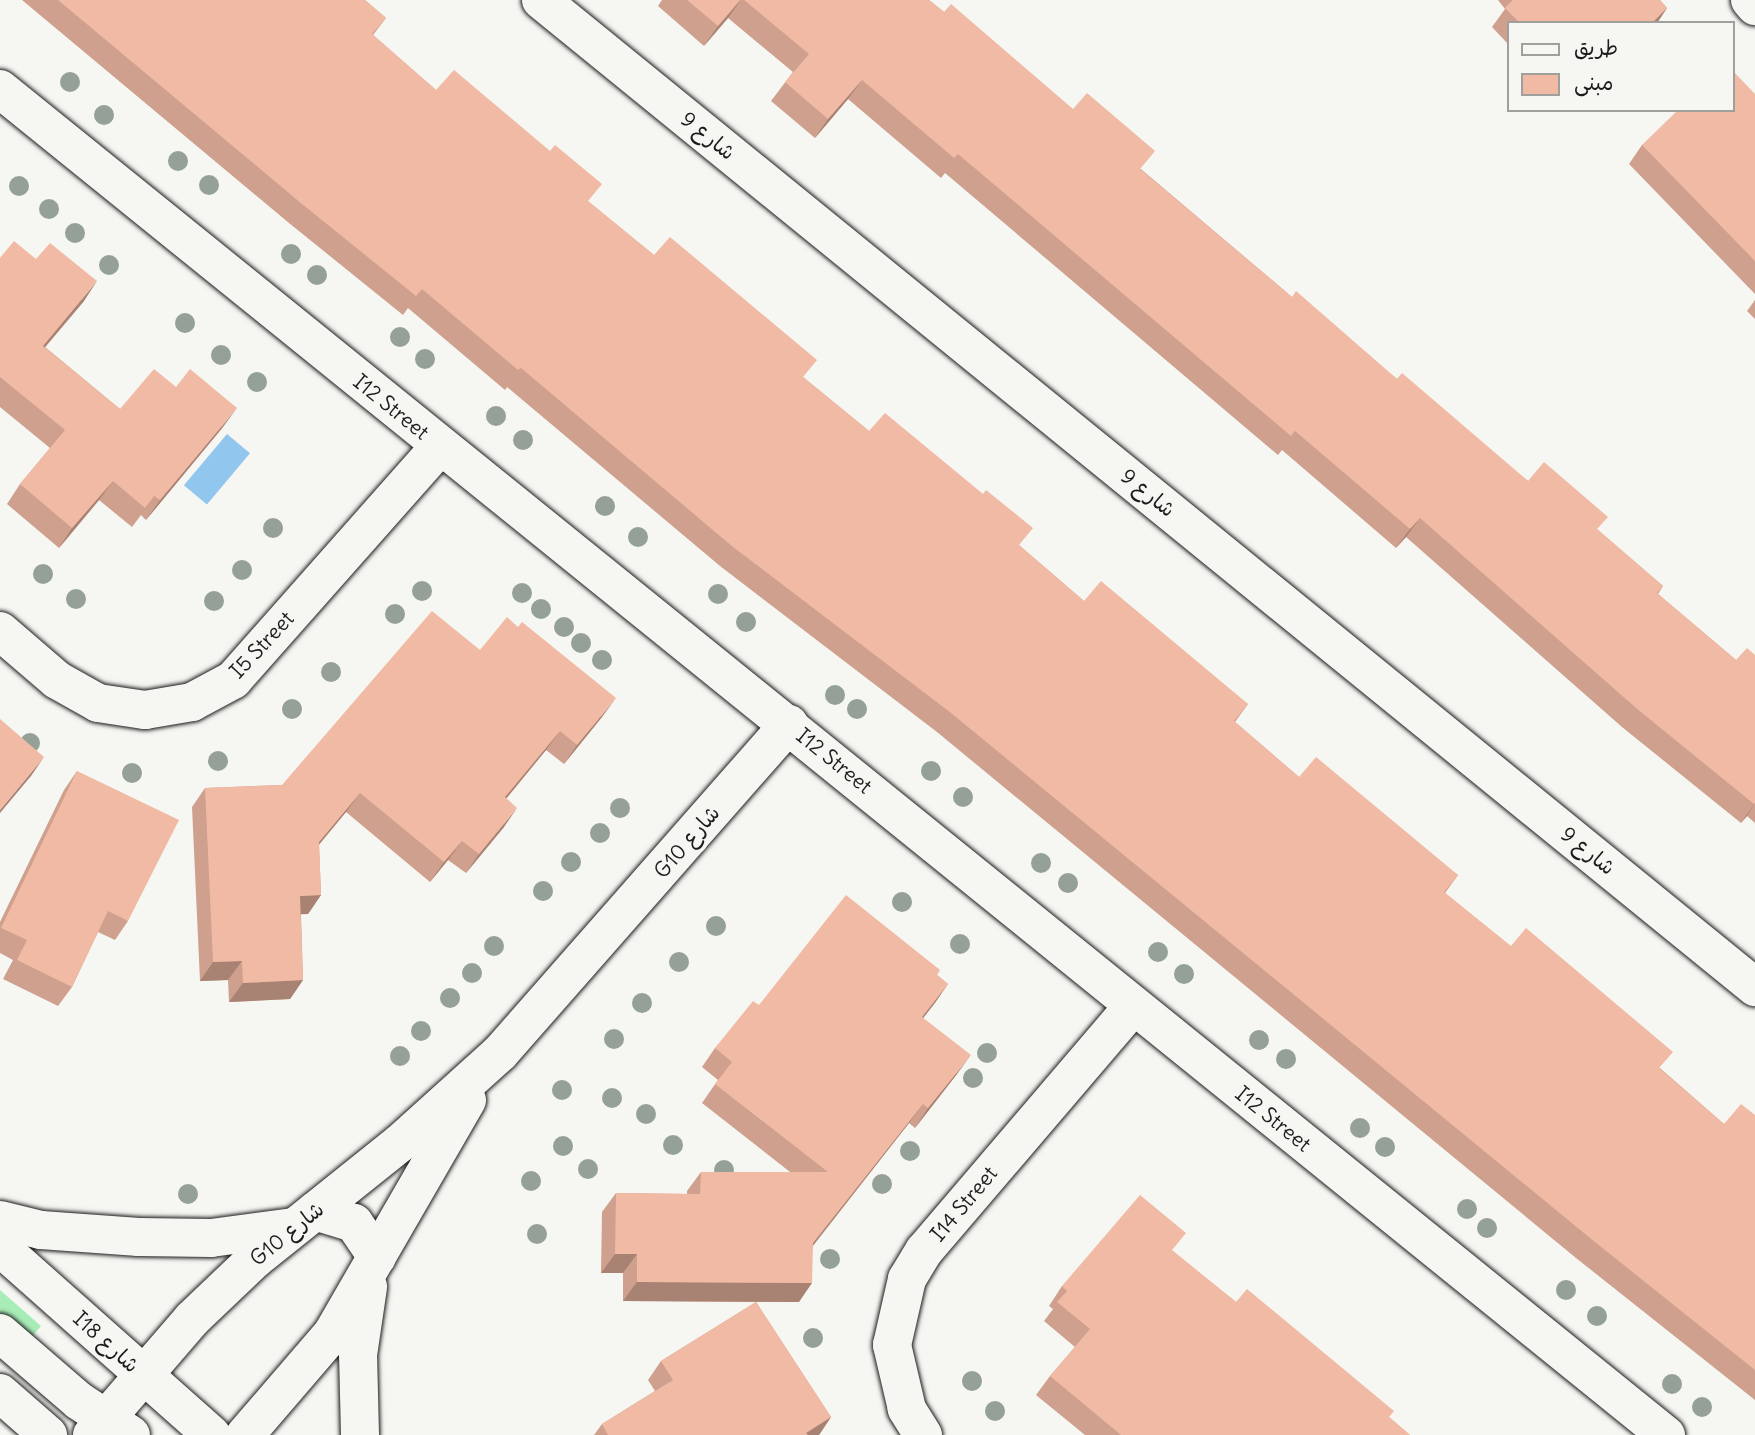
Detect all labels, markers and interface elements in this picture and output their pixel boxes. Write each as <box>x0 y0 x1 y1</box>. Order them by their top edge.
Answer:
legend <box>1506 21 1734 112</box>
text: طريق <box>1574 34 1618 61</box>
text: مبنى <box>1574 69 1613 96</box>
street label: شارع 9 <box>676 107 740 165</box>
street label: I12 Street <box>348 369 434 445</box>
street label: شارع 9 <box>1116 464 1180 522</box>
street label: I5 Street <box>225 606 299 684</box>
street label: I12 Street <box>791 723 877 799</box>
street label: G10 شارع <box>649 801 725 883</box>
street label: شارع 9 <box>1556 822 1620 880</box>
street label: I12 Street <box>1230 1081 1316 1157</box>
street label: I14 Street <box>925 1161 1003 1247</box>
street label: G10 شارع <box>245 1197 329 1271</box>
street label: I18 شارع <box>68 1306 144 1378</box>

